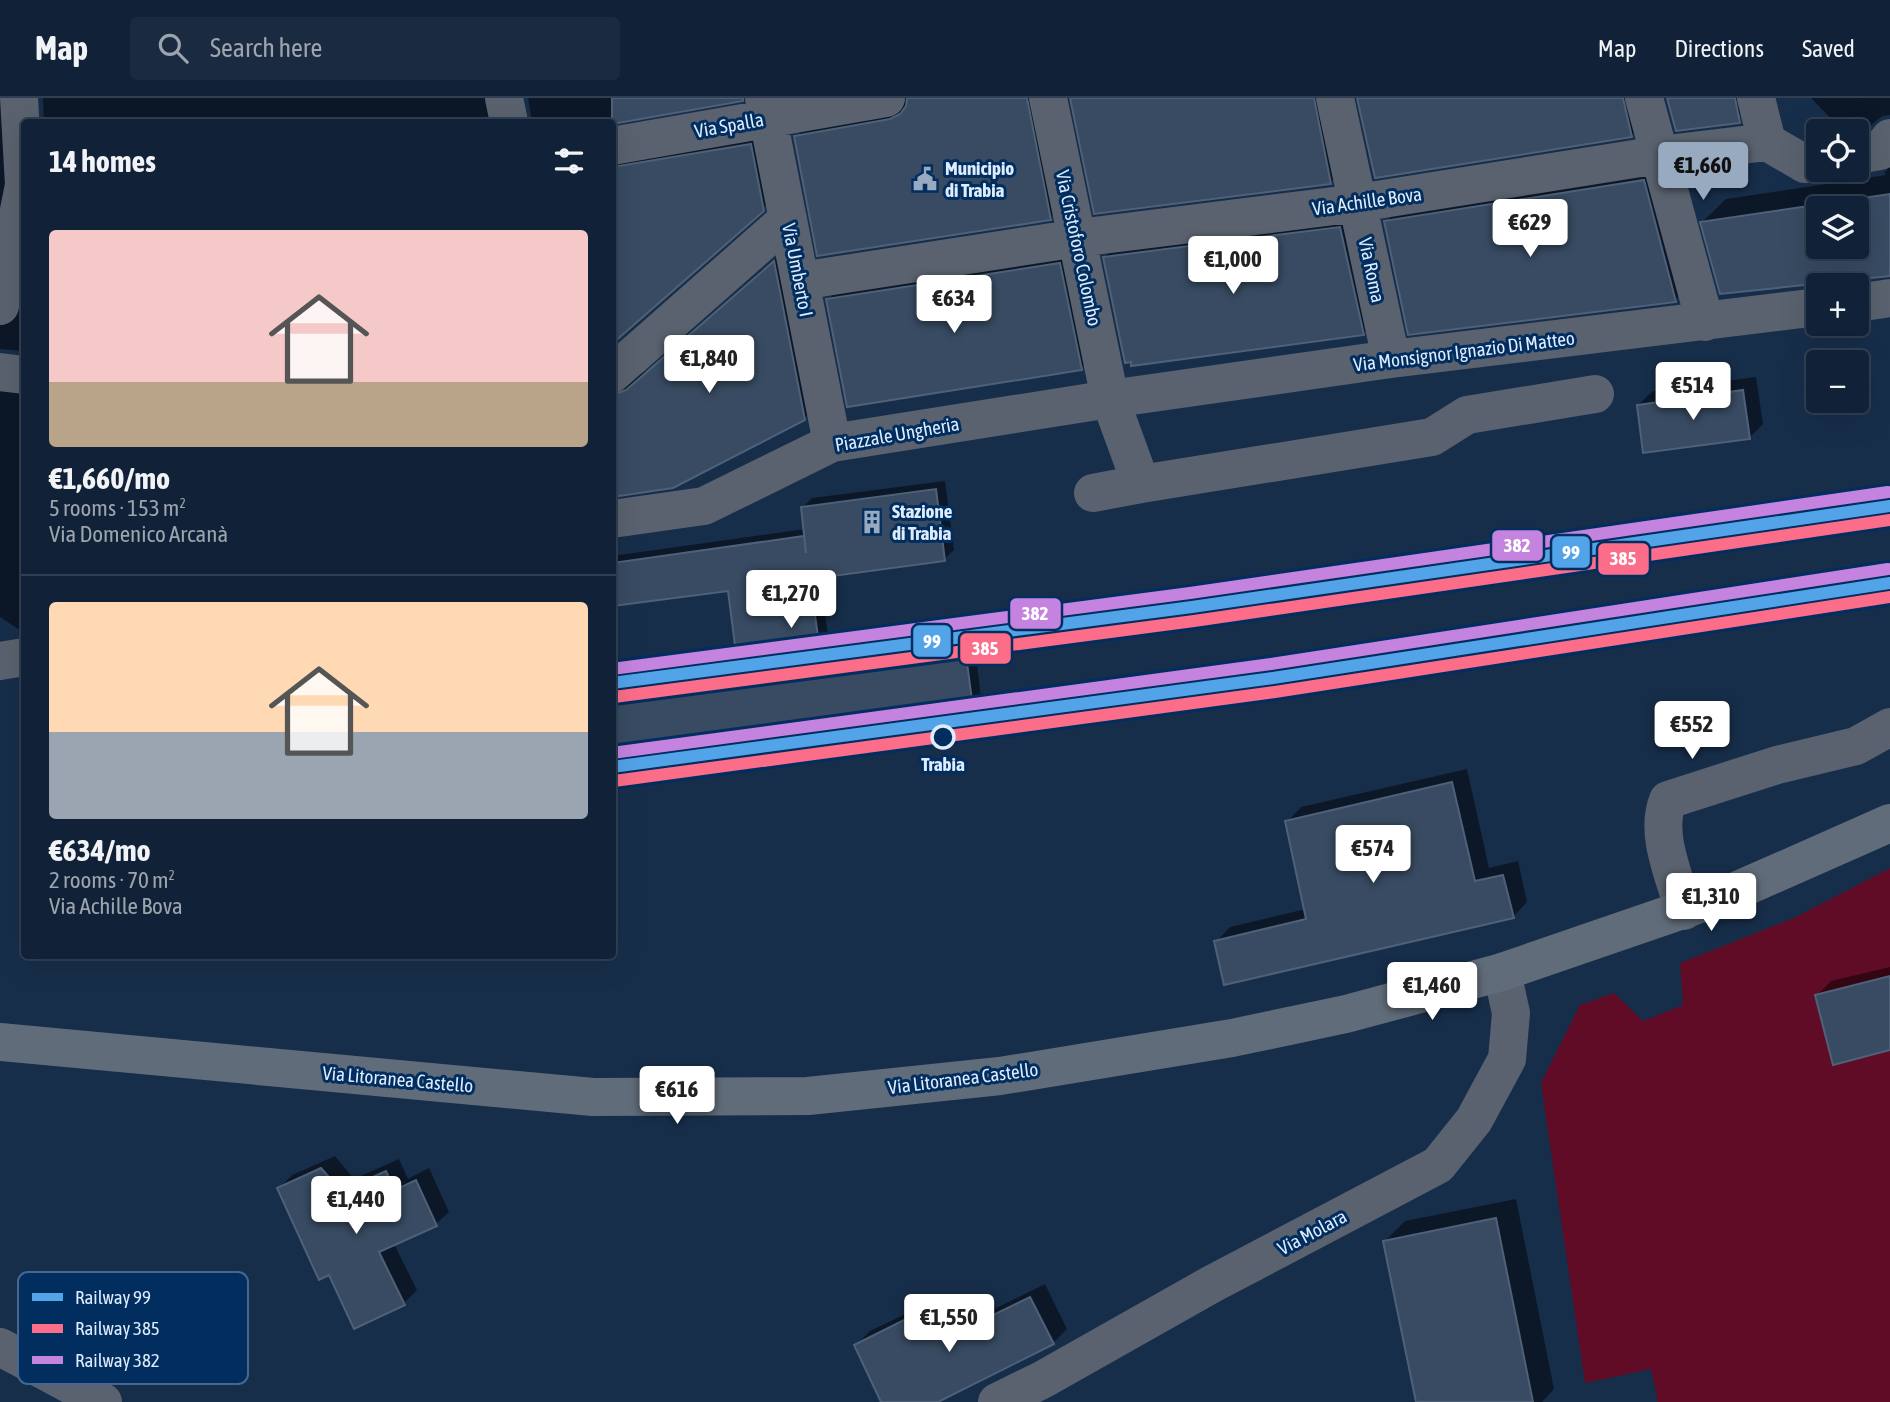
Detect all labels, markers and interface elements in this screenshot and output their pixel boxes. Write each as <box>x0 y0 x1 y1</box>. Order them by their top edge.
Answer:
search box <box>130 17 620 80</box>
text: Map <box>35 29 88 67</box>
icon: search <box>154 29 192 67</box>
text: Search here <box>210 33 322 63</box>
text: Map <box>1598 35 1636 62</box>
text: Directions <box>1674 35 1764 62</box>
text: Saved <box>1802 35 1855 62</box>
street label: Via Spalla <box>693 108 765 142</box>
map controls <box>1806 119 1869 413</box>
button: locate <box>1806 119 1869 182</box>
icon: filters <box>550 142 588 180</box>
pin: €1,660 <box>1646 142 1760 202</box>
text: 14 homes <box>49 144 156 178</box>
text: €1,660 <box>1674 152 1732 178</box>
place label: Municipio di Trabia <box>945 157 1014 201</box>
public building icon: Municipio di Trabia <box>911 165 939 193</box>
street label: Via Cristoforo Colombo <box>1052 168 1106 328</box>
street label: Via Achille Bova <box>1311 182 1423 220</box>
button: layers <box>1806 196 1869 259</box>
pin: €629 <box>1489 200 1571 259</box>
text: €629 <box>1509 209 1551 235</box>
street label: Via Umberto I <box>778 221 818 319</box>
street label: Via Roma <box>1354 235 1390 305</box>
pin: €1,000 <box>1176 236 1290 296</box>
text: €1,000 <box>1204 246 1262 272</box>
button: + <box>1806 273 1869 336</box>
pin: €634 <box>913 275 995 335</box>
icon: home <box>256 276 382 402</box>
text: €634 <box>933 285 975 311</box>
street label: Via Monsignor Ignazio Di Matteo <box>1352 326 1576 375</box>
pin: €1,840 <box>652 336 766 395</box>
text: €1,840 <box>680 345 738 371</box>
button: − <box>1806 350 1869 413</box>
pin: €514 <box>1652 362 1734 422</box>
text: €514 <box>1672 372 1714 398</box>
street label: Piazzale Ungheria <box>833 412 961 456</box>
text: €1,660/mo <box>49 461 170 495</box>
text: 5 rooms · 153 m² <box>49 495 186 521</box>
place label: Stazione di Trabia <box>892 500 953 544</box>
building icon: Stazione di Trabia <box>858 508 886 536</box>
text: Via Domenico Arcanà <box>49 521 228 547</box>
line badge: 382 <box>1491 529 1544 562</box>
text: 382 <box>1504 534 1530 556</box>
line badge: 99 <box>1551 535 1591 569</box>
text: 99 <box>1562 541 1580 563</box>
line badge: 385 <box>1597 542 1650 576</box>
text: 385 <box>1610 547 1636 569</box>
pin: €1,270 <box>734 570 848 630</box>
text: €1,270 <box>762 580 820 606</box>
line badge: 382 <box>1009 597 1062 630</box>
text: 382 <box>1022 602 1048 624</box>
line badge: 99 <box>912 624 952 658</box>
text: 99 <box>923 630 941 652</box>
line badge: 385 <box>959 632 1012 665</box>
text: 385 <box>972 637 998 659</box>
icon: home <box>256 648 382 774</box>
pin: €552 <box>1651 702 1733 761</box>
text: €552 <box>1671 711 1713 737</box>
marker: Trabia <box>931 725 955 749</box>
place label: Trabia <box>921 753 965 775</box>
pin: €574 <box>1332 826 1414 885</box>
text: €634/mo <box>49 833 151 867</box>
text: €574 <box>1352 835 1394 861</box>
text: 2 rooms · 70 m² <box>49 867 175 893</box>
pin: €1,310 <box>1654 874 1768 933</box>
text: €1,310 <box>1682 883 1740 909</box>
text: Via Achille Bova <box>49 893 183 919</box>
pin: €1,460 <box>1375 962 1489 1022</box>
text: €1,460 <box>1403 972 1461 998</box>
street label: Via Litoranea Castello <box>887 1058 1039 1098</box>
street label: Via Litoranea Castello <box>322 1061 474 1097</box>
pin: €616 <box>636 1066 718 1126</box>
text: €616 <box>656 1076 698 1102</box>
pin: €1,440 <box>299 1176 413 1236</box>
text: €1,440 <box>327 1186 385 1212</box>
street label: Via Molara <box>1274 1205 1350 1259</box>
legend <box>18 1272 248 1384</box>
text: Railway 99 <box>75 1286 151 1308</box>
pin: €1,550 <box>892 1294 1006 1354</box>
text: €1,550 <box>920 1304 978 1330</box>
text: Railway 385 <box>75 1317 160 1339</box>
text: Railway 382 <box>75 1349 160 1371</box>

